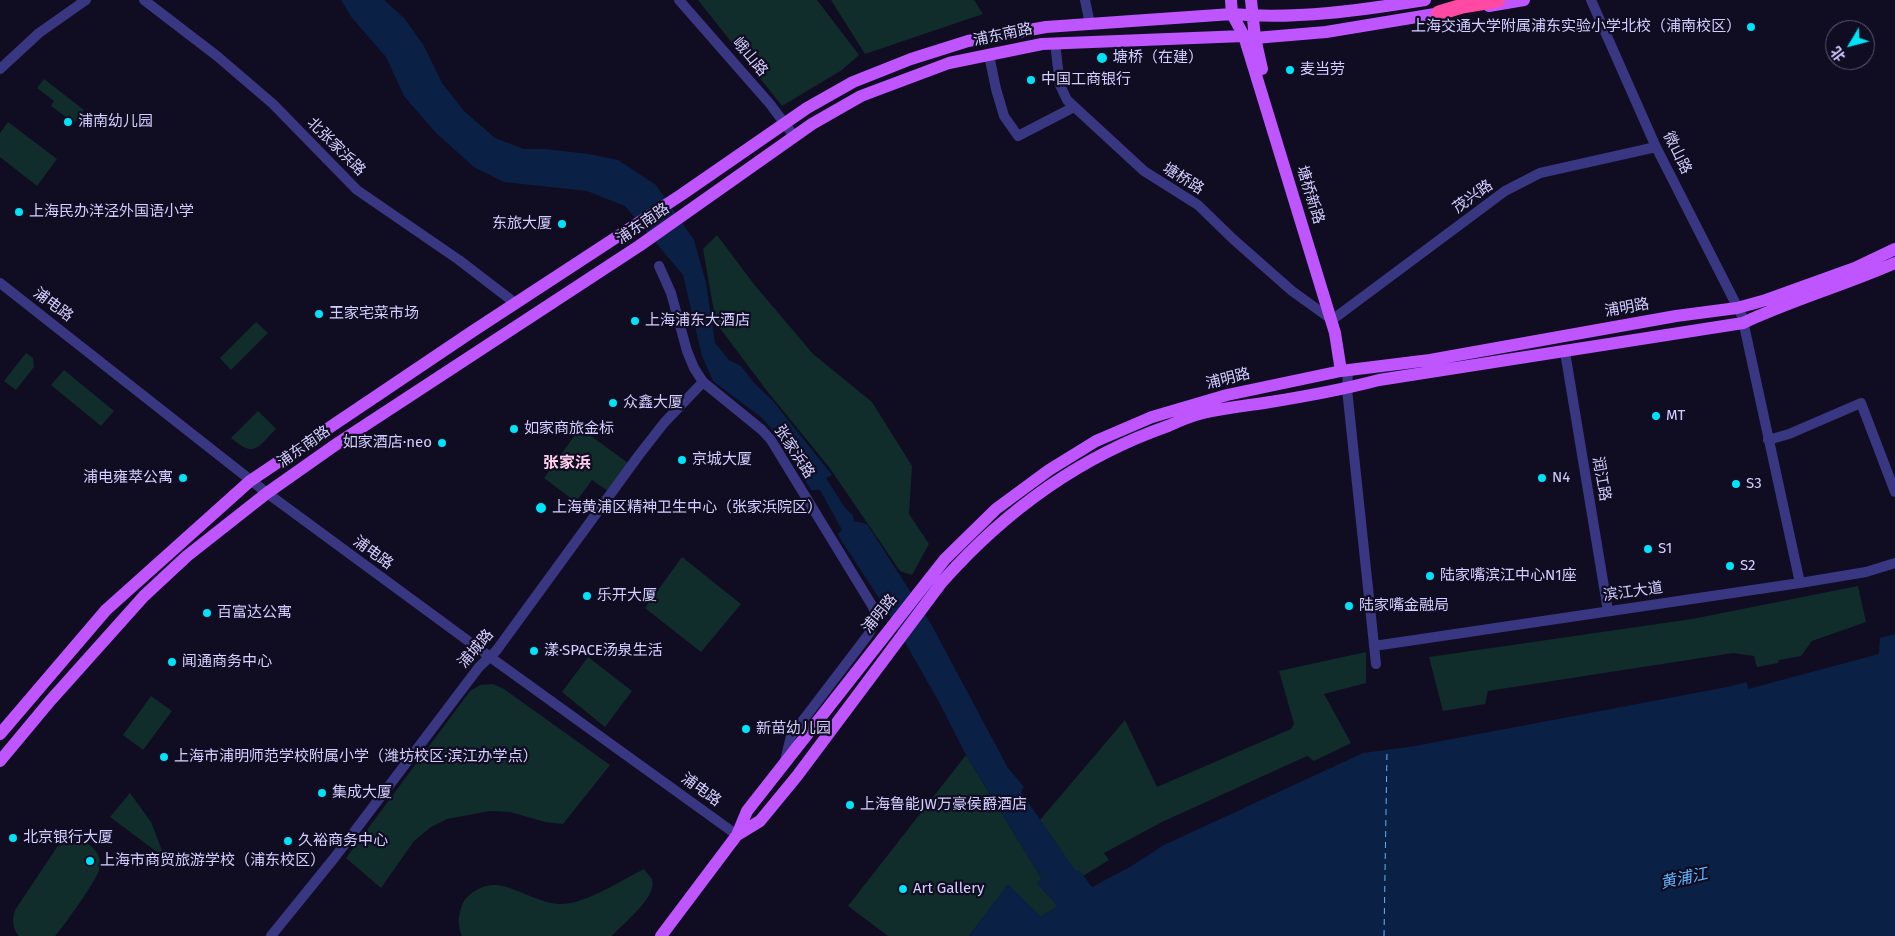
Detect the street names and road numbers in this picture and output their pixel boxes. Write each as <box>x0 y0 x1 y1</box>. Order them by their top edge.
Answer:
street label: 浦东南路 <box>972 20 1034 50</box>
street label: 峨山路 <box>729 34 771 80</box>
street label: 北张家浜路 <box>303 114 369 180</box>
street label: 微山路 <box>1659 129 1695 177</box>
street label: 塘桥路 <box>1159 159 1207 199</box>
street label: 塘桥新路 <box>1293 164 1327 226</box>
street label: 茂兴路 <box>1450 176 1496 218</box>
street label: 浦东南路 <box>613 200 673 248</box>
street label: 浦电路 <box>30 284 76 326</box>
street label: 浦明路 <box>1603 295 1651 321</box>
street label: 浦明路 <box>1204 365 1252 393</box>
street label: 浦东南路 <box>274 422 334 472</box>
street label: 张家浜路 <box>770 422 818 482</box>
street label: 润江路 <box>1588 455 1614 503</box>
street label: 浦电路 <box>350 532 396 574</box>
street label: 滨江大道 <box>1602 579 1664 605</box>
street label: 浦明路 <box>859 591 901 637</box>
street label: 浦城路 <box>454 626 498 672</box>
street label: 浦电路 <box>678 769 724 811</box>

